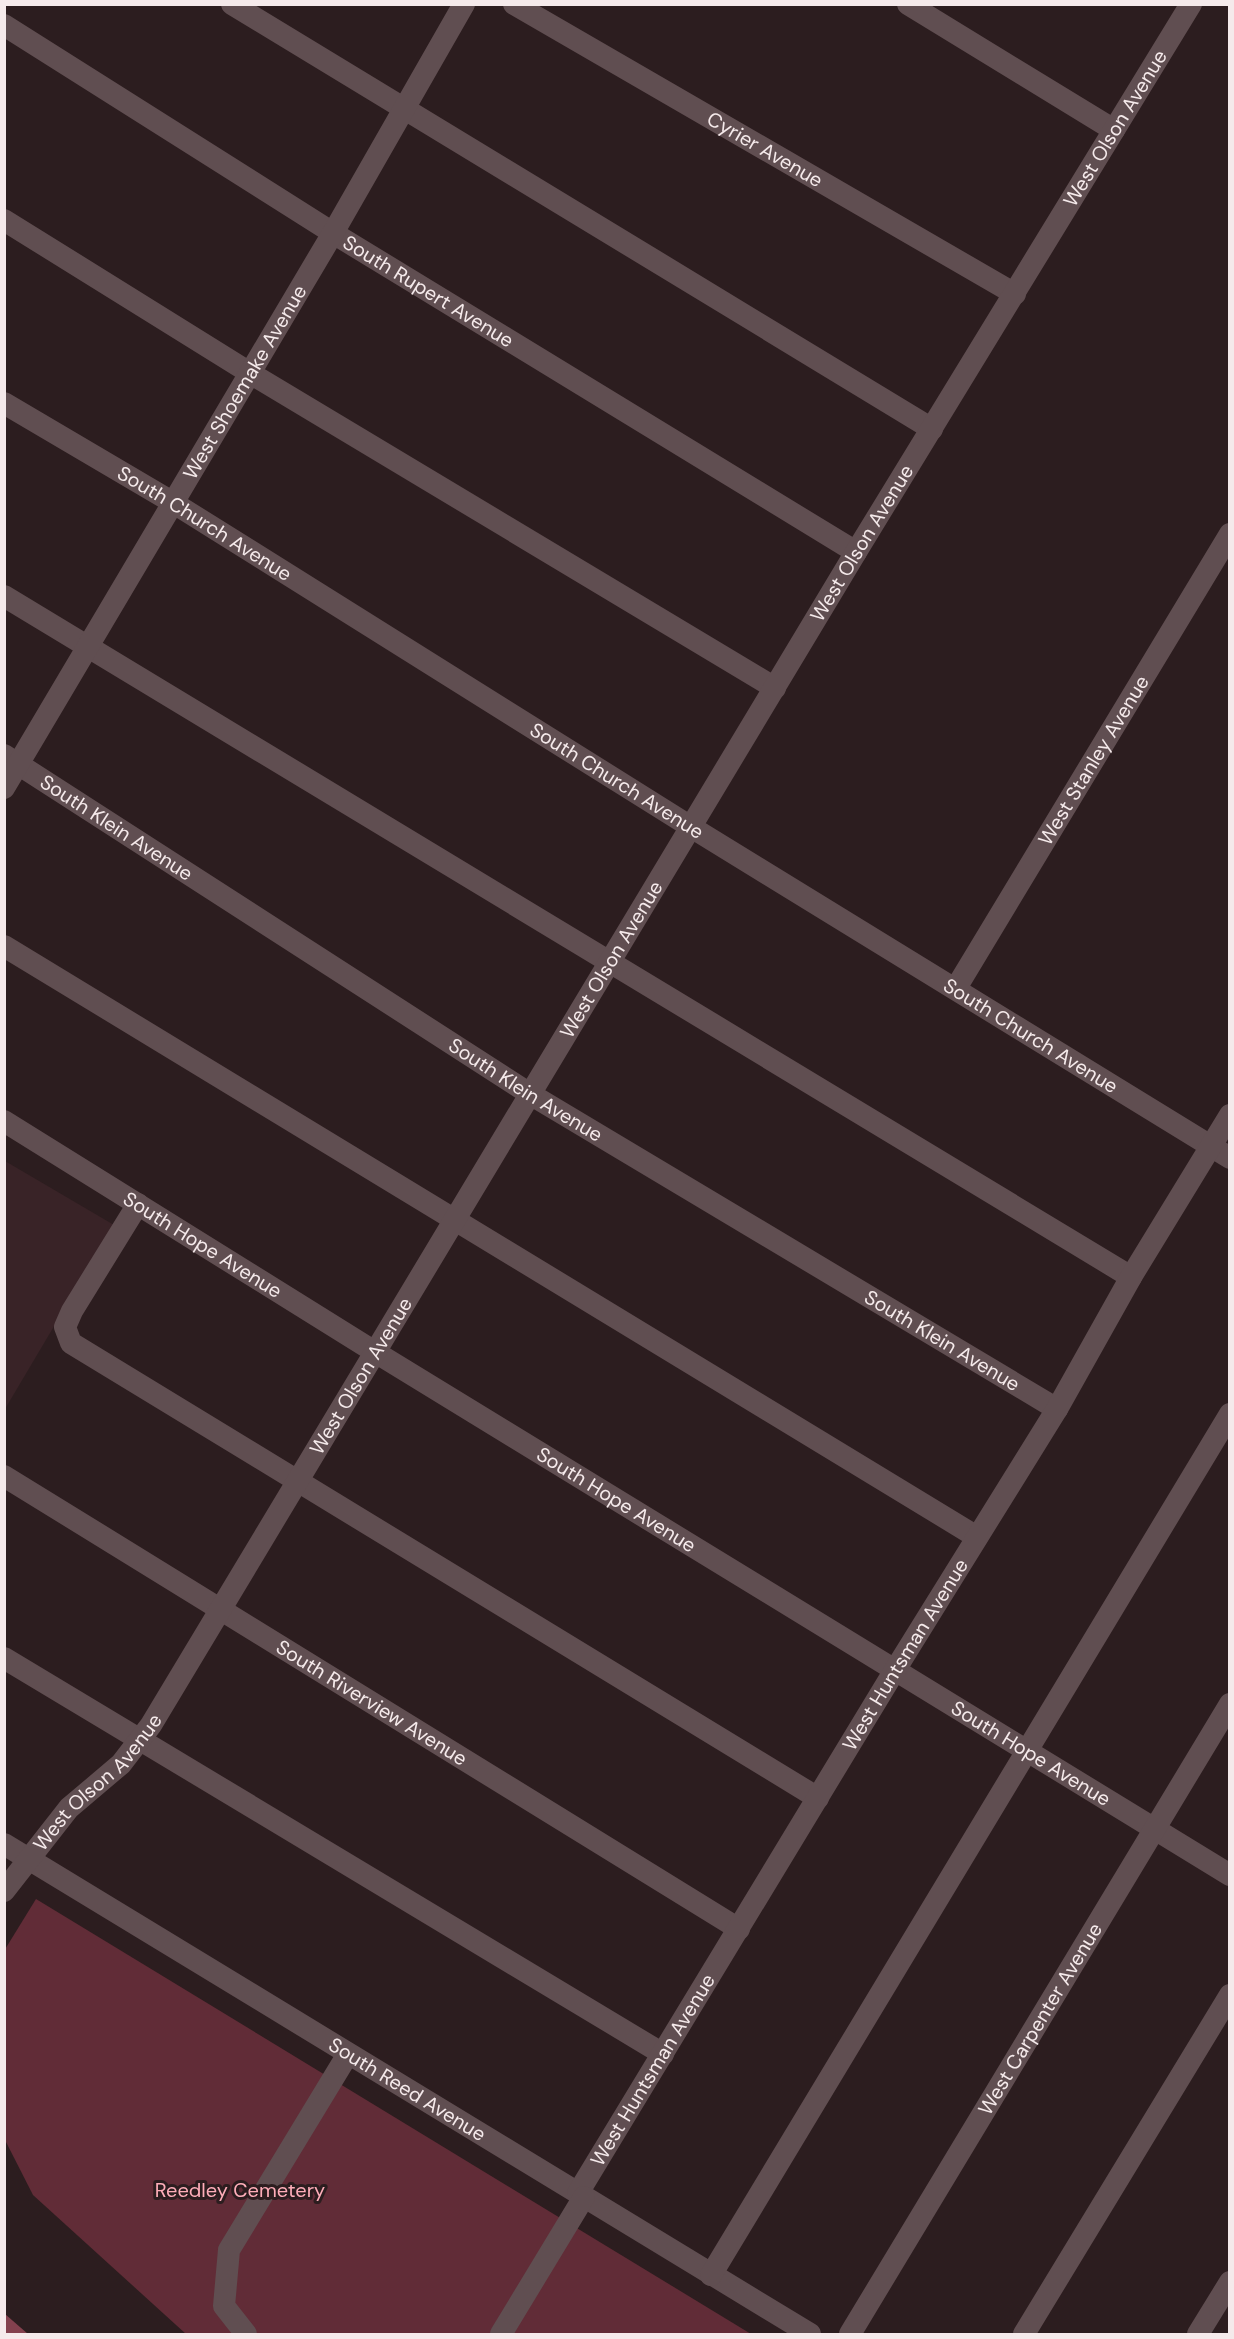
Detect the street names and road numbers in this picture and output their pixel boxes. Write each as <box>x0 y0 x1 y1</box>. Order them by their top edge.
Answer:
street label: West Olson Avenue <box>1057 45 1173 211</box>
street label: Cyrier Avenue <box>702 106 828 193</box>
street label: South Rupert Avenue <box>338 229 519 353</box>
street label: West Shoemake Avenue <box>177 280 312 484</box>
street label: South Church Avenue <box>113 460 297 587</box>
street label: West Olson Avenue <box>804 460 919 626</box>
street label: West Stanley Avenue <box>1032 670 1155 850</box>
street label: South Church Avenue <box>525 716 709 845</box>
street label: South Klein Avenue <box>35 769 198 886</box>
street label: West Olson Avenue <box>554 876 668 1043</box>
street label: South Church Avenue <box>939 972 1123 1099</box>
street label: South Klein Avenue <box>444 1032 608 1148</box>
street label: South Hope Avenue <box>118 1185 287 1304</box>
street label: South Klein Avenue <box>860 1284 1025 1397</box>
street label: West Olson Avenue <box>303 1292 418 1459</box>
street label: South Hope Avenue <box>532 1441 701 1558</box>
street label: West Huntsman Avenue <box>836 1554 974 1755</box>
street label: South Riverview Avenue <box>271 1634 472 1771</box>
street label: South Hope Avenue <box>946 1695 1116 1812</box>
street label: West Olson Avenue <box>27 1709 168 1856</box>
street label: West Carpenter Avenue <box>972 1918 1108 2120</box>
street label: West Huntsman Avenue <box>584 1969 721 2171</box>
street label: South Reed Avenue <box>324 2031 491 2147</box>

